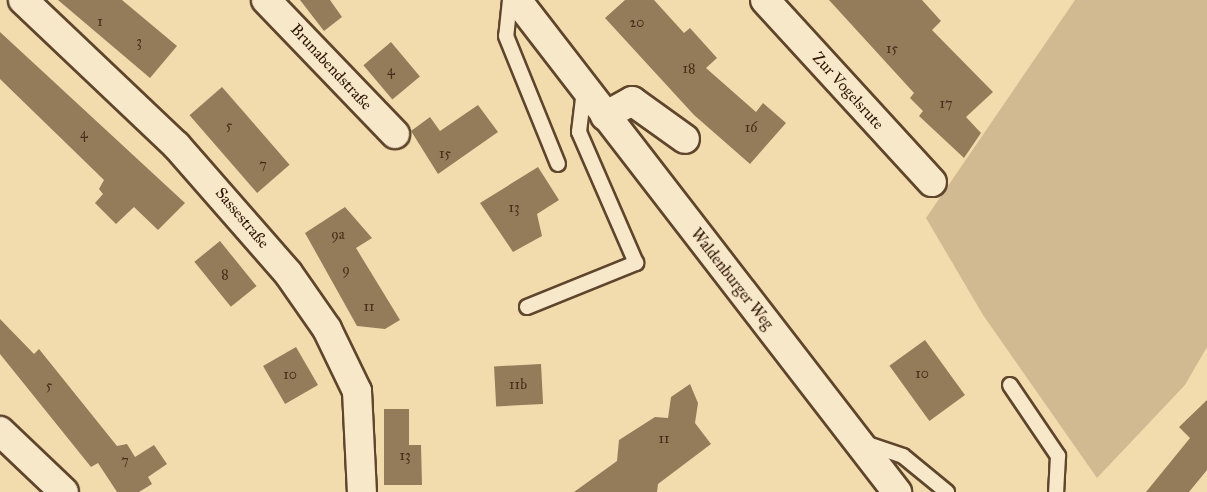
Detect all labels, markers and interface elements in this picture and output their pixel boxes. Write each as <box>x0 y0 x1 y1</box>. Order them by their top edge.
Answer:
house number: 1 <box>97 14 103 30</box>
house number: 20 <box>629 15 645 31</box>
street label: Brunabendstraße <box>286 20 376 114</box>
house number: 3 <box>136 34 142 50</box>
house number: 15 <box>886 41 898 57</box>
street label: Zur Vogelsrute <box>808 48 888 134</box>
house number: 18 <box>683 61 695 77</box>
house number: 4 <box>387 63 395 79</box>
house number: 17 <box>939 96 953 112</box>
house number: 5 <box>226 118 232 134</box>
house number: 16 <box>745 120 757 136</box>
house number: 4 <box>80 126 88 142</box>
house number: 15 <box>439 146 451 162</box>
house number: 7 <box>259 157 267 173</box>
street label: Sassestraße <box>211 184 273 252</box>
house number: 13 <box>508 200 520 216</box>
street label: Waldenburger Weg <box>687 225 777 333</box>
house number: 9a <box>331 227 345 243</box>
house number: 9 <box>342 262 350 278</box>
house number: 8 <box>221 267 229 283</box>
house number: 11 <box>363 299 375 315</box>
house number: 10 <box>915 366 929 382</box>
house number: 10 <box>283 367 297 383</box>
house number: 11b <box>509 377 527 393</box>
house number: 5 <box>46 378 52 394</box>
house number: 11 <box>658 431 670 447</box>
house number: 13 <box>399 448 411 464</box>
house number: 7 <box>121 453 129 469</box>

